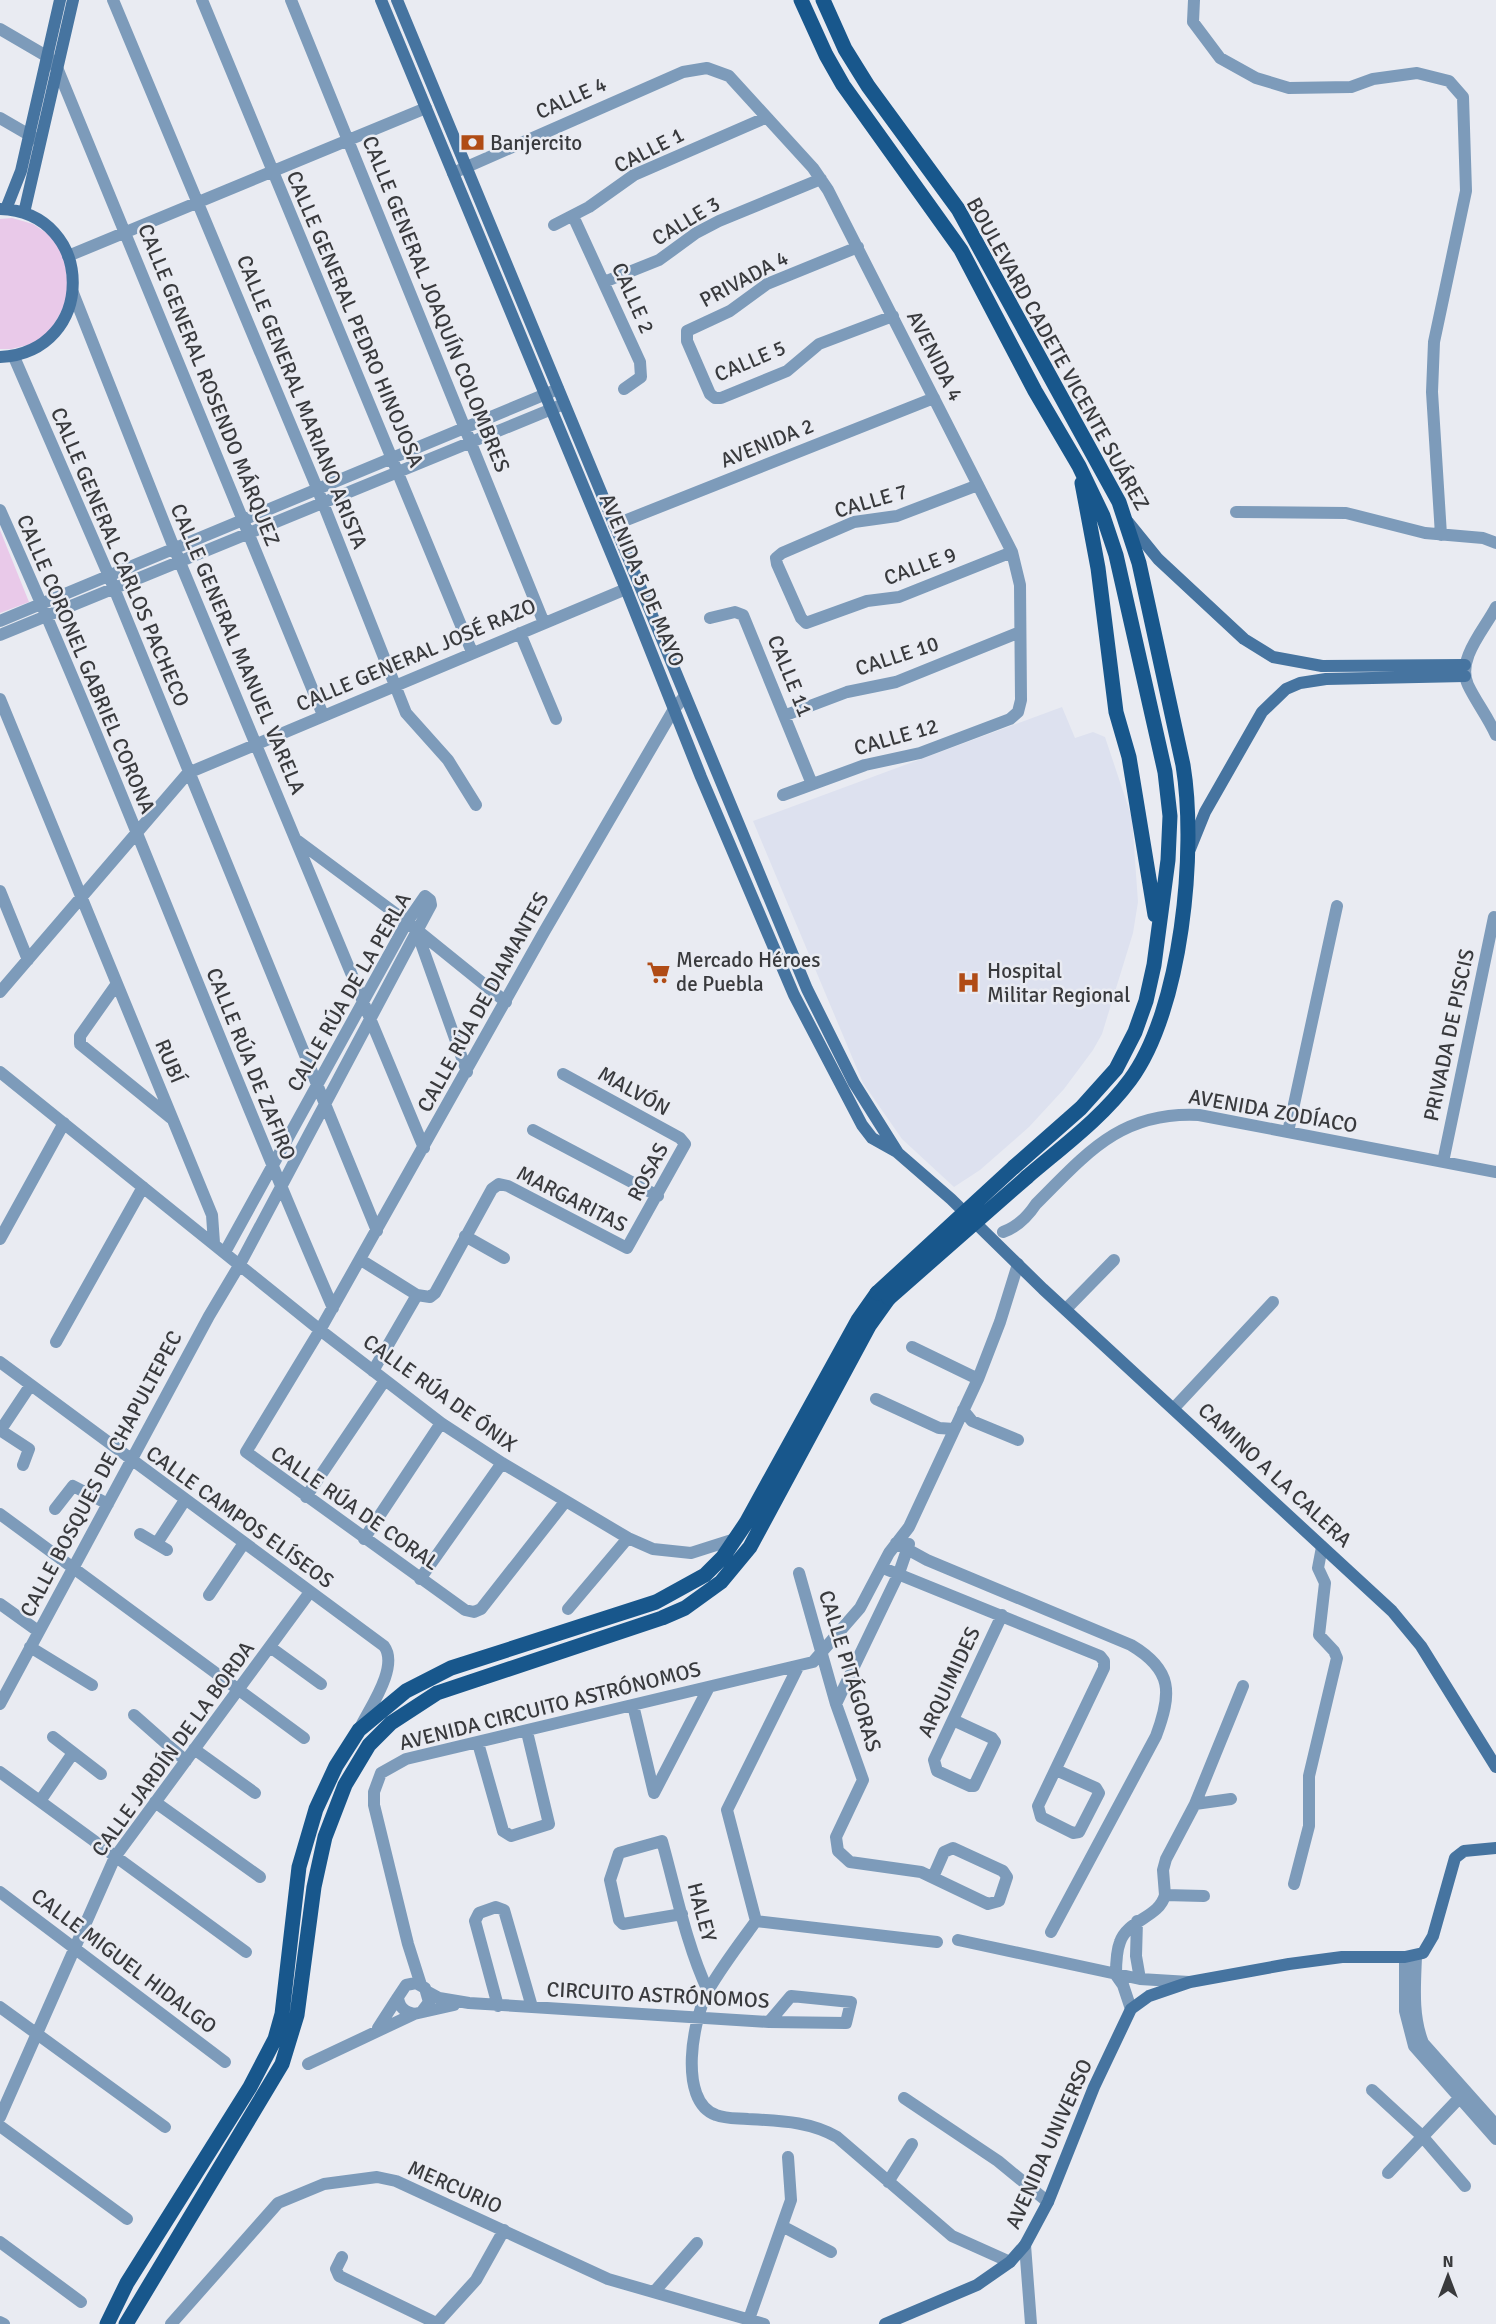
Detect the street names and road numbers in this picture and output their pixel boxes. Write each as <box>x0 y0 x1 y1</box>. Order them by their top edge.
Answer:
street label: CALLE 4 <box>532 71 610 125</box>
street label: CALLE 1 <box>610 121 688 179</box>
street label: CALLE GENERAL JOAQUÍN COLOMBRES <box>356 132 516 476</box>
street label: CALLE GENERAL PEDRO HINOJOSA <box>281 167 429 471</box>
street label: CALLE 3 <box>647 191 725 251</box>
street label: BOULEVARD CADETE VICENTE SUÁREZ <box>961 193 1155 515</box>
street label: CALLE GENERAL ROSENDO MÁRQUEZ <box>132 220 286 550</box>
street label: PRIVADA 4 <box>695 245 793 313</box>
street label: CALLE GENERAL MARIANO ARISTA <box>231 251 373 553</box>
street label: CALLE 2 <box>606 259 660 337</box>
street label: AVENIDA 4 <box>901 306 969 406</box>
street label: CALLE 5 <box>710 334 790 388</box>
street label: CALLE GENERAL CARLOS PACHECO <box>45 403 195 711</box>
street label: AVENIDA 2 <box>717 413 817 473</box>
street label: CALLE 7 <box>831 478 911 524</box>
street label: AVENIDA 5 DE MAYO <box>594 489 690 671</box>
street label: CALLE GENERAL MANUEL VARELA <box>165 500 311 798</box>
street label: CALLE CORONEL GABRIEL CORONA <box>11 511 161 817</box>
street label: CALLE 9 <box>880 541 960 591</box>
street label: CALLE GENERAL JOSÉ RAZO <box>292 593 540 717</box>
street label: CALLE 10 <box>852 630 942 682</box>
street label: CALLE 11 <box>762 631 818 721</box>
street label: CALLE 12 <box>851 713 941 761</box>
street label: CALLE RÚA DE DIAMANTES <box>412 887 554 1117</box>
street label: CALLE RÚA DE LA PERLA <box>281 888 417 1096</box>
street label: PRIVADA DE PISCIS <box>1418 946 1480 1124</box>
street label: CALLE RÚA DE ZAFIRO <box>201 964 301 1164</box>
street label: RUBÍ <box>149 1035 191 1088</box>
street label: MALVÓN <box>593 1061 675 1121</box>
street label: AVENIDA ZODÍACO <box>1187 1083 1359 1139</box>
street label: ROSAS <box>622 1138 674 1206</box>
street label: MARGARITAS <box>512 1160 632 1238</box>
street label: CALLE BOSQUES DE CHAPULTEPEC <box>14 1326 188 1622</box>
street label: CALLE RÚA DE ÓNIX <box>358 1329 522 1457</box>
street label: CAMINO A LA CALERA <box>1193 1397 1357 1553</box>
street label: CALLE CAMPOS ELÍSEOS <box>141 1440 339 1594</box>
street label: CALLE RÚA DE CORAL <box>266 1440 444 1576</box>
street label: CALLE PITÁGORAS <box>813 1587 887 1755</box>
street label: ARQUIMIDES <box>912 1622 986 1742</box>
street label: CALLE JARDÍN DE LA BORDA <box>86 1636 260 1862</box>
street label: AVENIDA CIRCUITO ASTRÓNOMOS <box>396 1656 704 1756</box>
street label: HALEY <box>682 1880 722 1945</box>
street label: CALLE MIGUEL HIDALGO <box>26 1883 222 2039</box>
street label: CIRCUITO ASTRÓNOMOS <box>546 1976 770 2014</box>
street label: AVENIDA UNIVERSO <box>1000 2055 1098 2233</box>
street label: MERCURIO <box>404 2155 506 2219</box>

